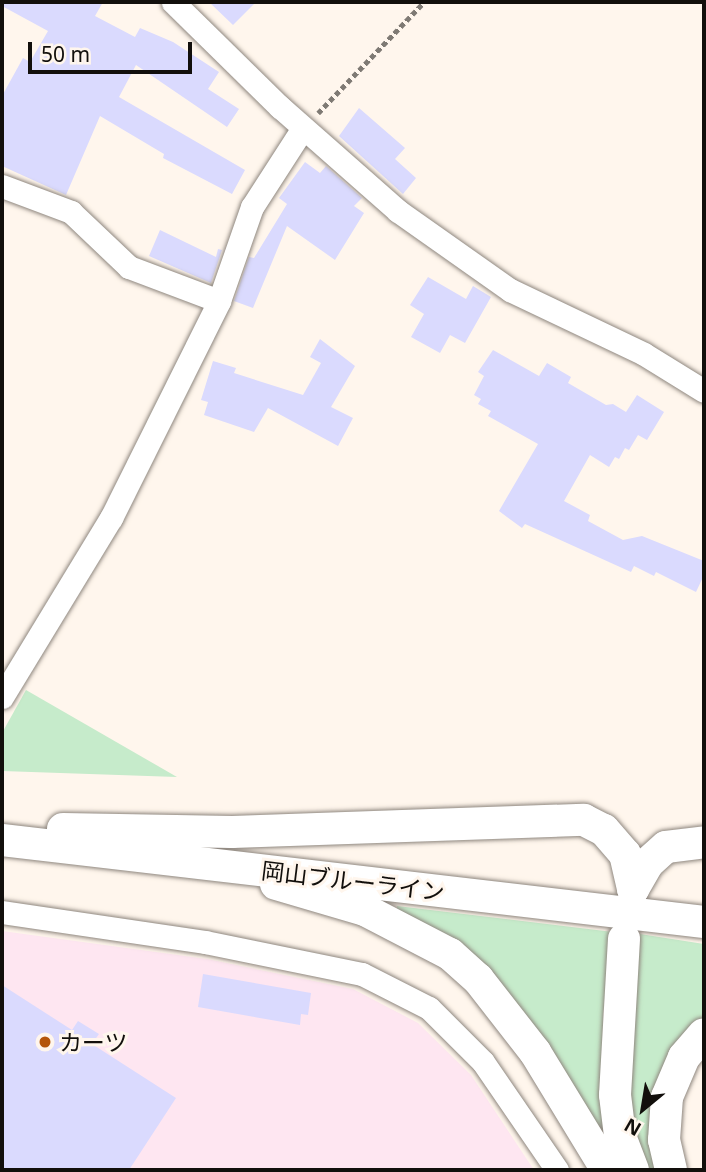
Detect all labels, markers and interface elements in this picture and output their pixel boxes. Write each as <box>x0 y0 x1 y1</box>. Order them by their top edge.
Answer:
scale bar <box>32 28 196 72</box>
text: 50 m <box>41 40 90 68</box>
street label: 岡山ブルーライン <box>260 856 446 906</box>
place label: カーツ <box>59 1028 128 1056</box>
marker: カーツ <box>37 1034 53 1050</box>
north arrow <box>608 1074 678 1144</box>
text: N <box>619 1112 646 1142</box>

